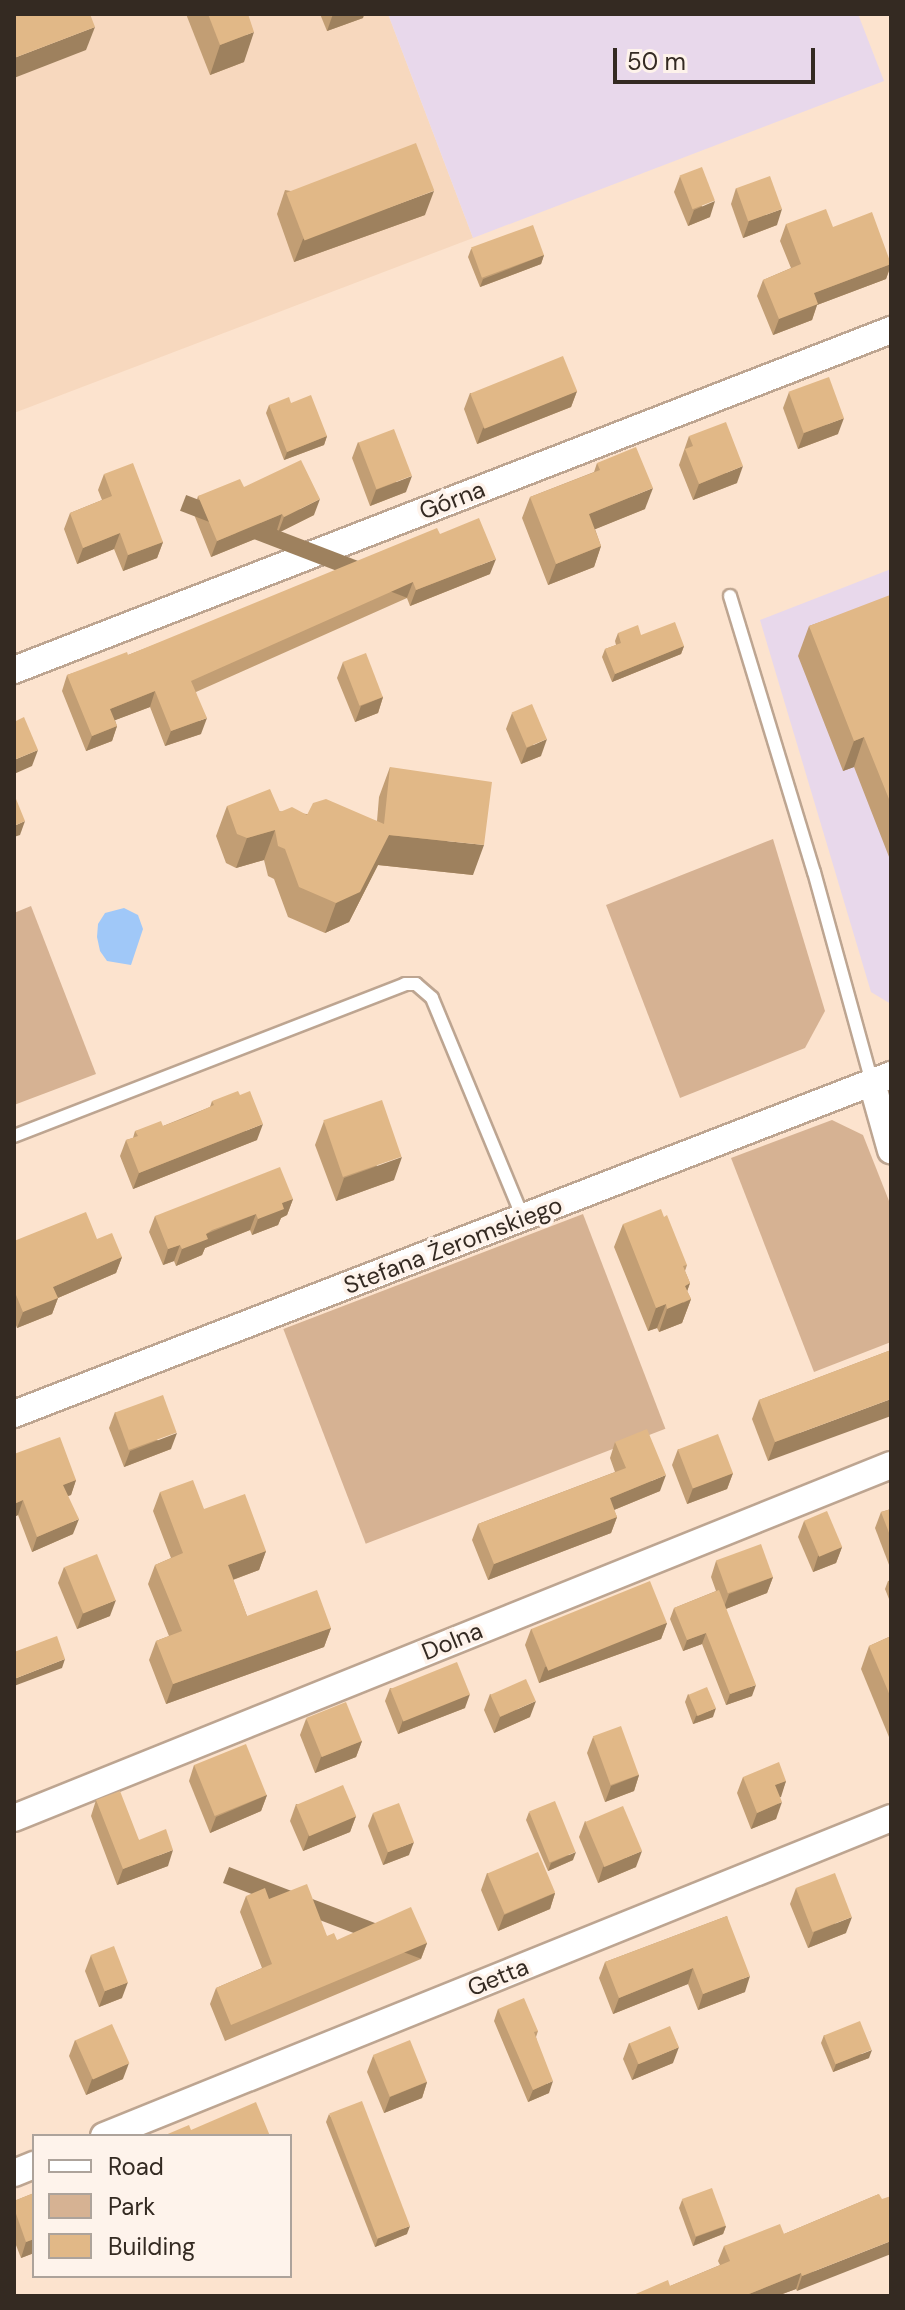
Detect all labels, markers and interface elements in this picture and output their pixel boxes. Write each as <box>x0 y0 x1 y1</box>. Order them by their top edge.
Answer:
scale bar <box>617 32 819 82</box>
text: 50 m <box>627 46 686 77</box>
street label: Górna <box>415 474 489 526</box>
street label: Stefana Żeromskiego <box>340 1190 566 1300</box>
street label: Dolna <box>417 1616 487 1666</box>
street label: Getta <box>463 1952 533 2002</box>
legend <box>32 2134 292 2278</box>
text: Road <box>108 2151 164 2182</box>
text: Park <box>108 2191 155 2222</box>
text: Building <box>108 2231 195 2262</box>

